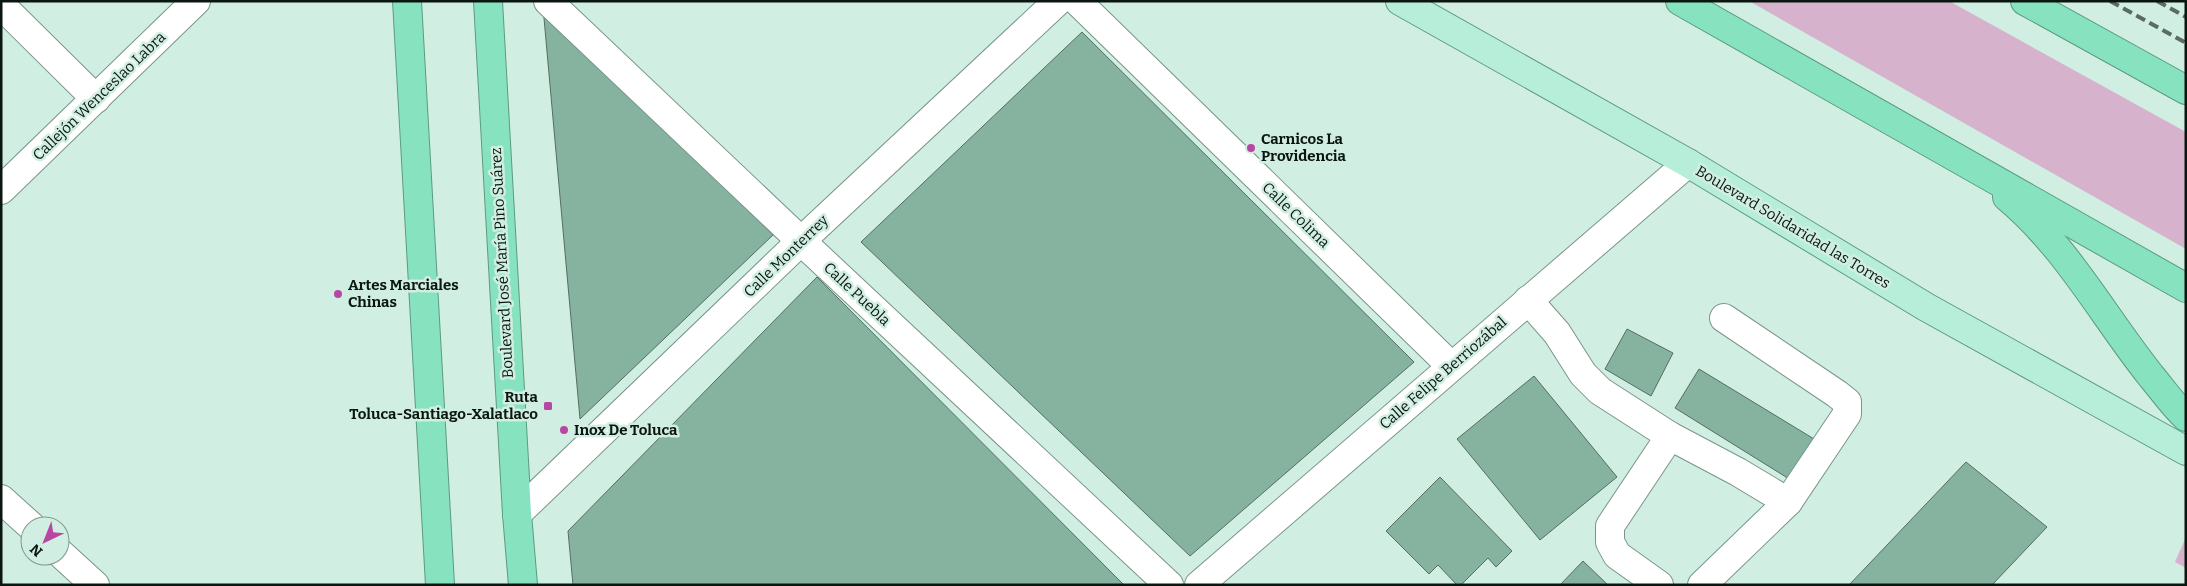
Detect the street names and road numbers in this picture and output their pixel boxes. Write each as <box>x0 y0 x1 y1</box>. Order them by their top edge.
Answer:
street label: Callejón Wenceslao Labra <box>29 28 169 164</box>
street label: Boulevard José María Pino Suárez <box>487 147 517 379</box>
street label: Boulevard Solidaridad las Torres <box>1692 162 1894 292</box>
street label: Calle Colima <box>1259 178 1333 252</box>
street label: Calle Monterrey <box>740 211 832 301</box>
street label: Calle Puebla <box>820 259 894 329</box>
street label: Calle Felipe Berriozábal <box>1376 313 1510 433</box>

